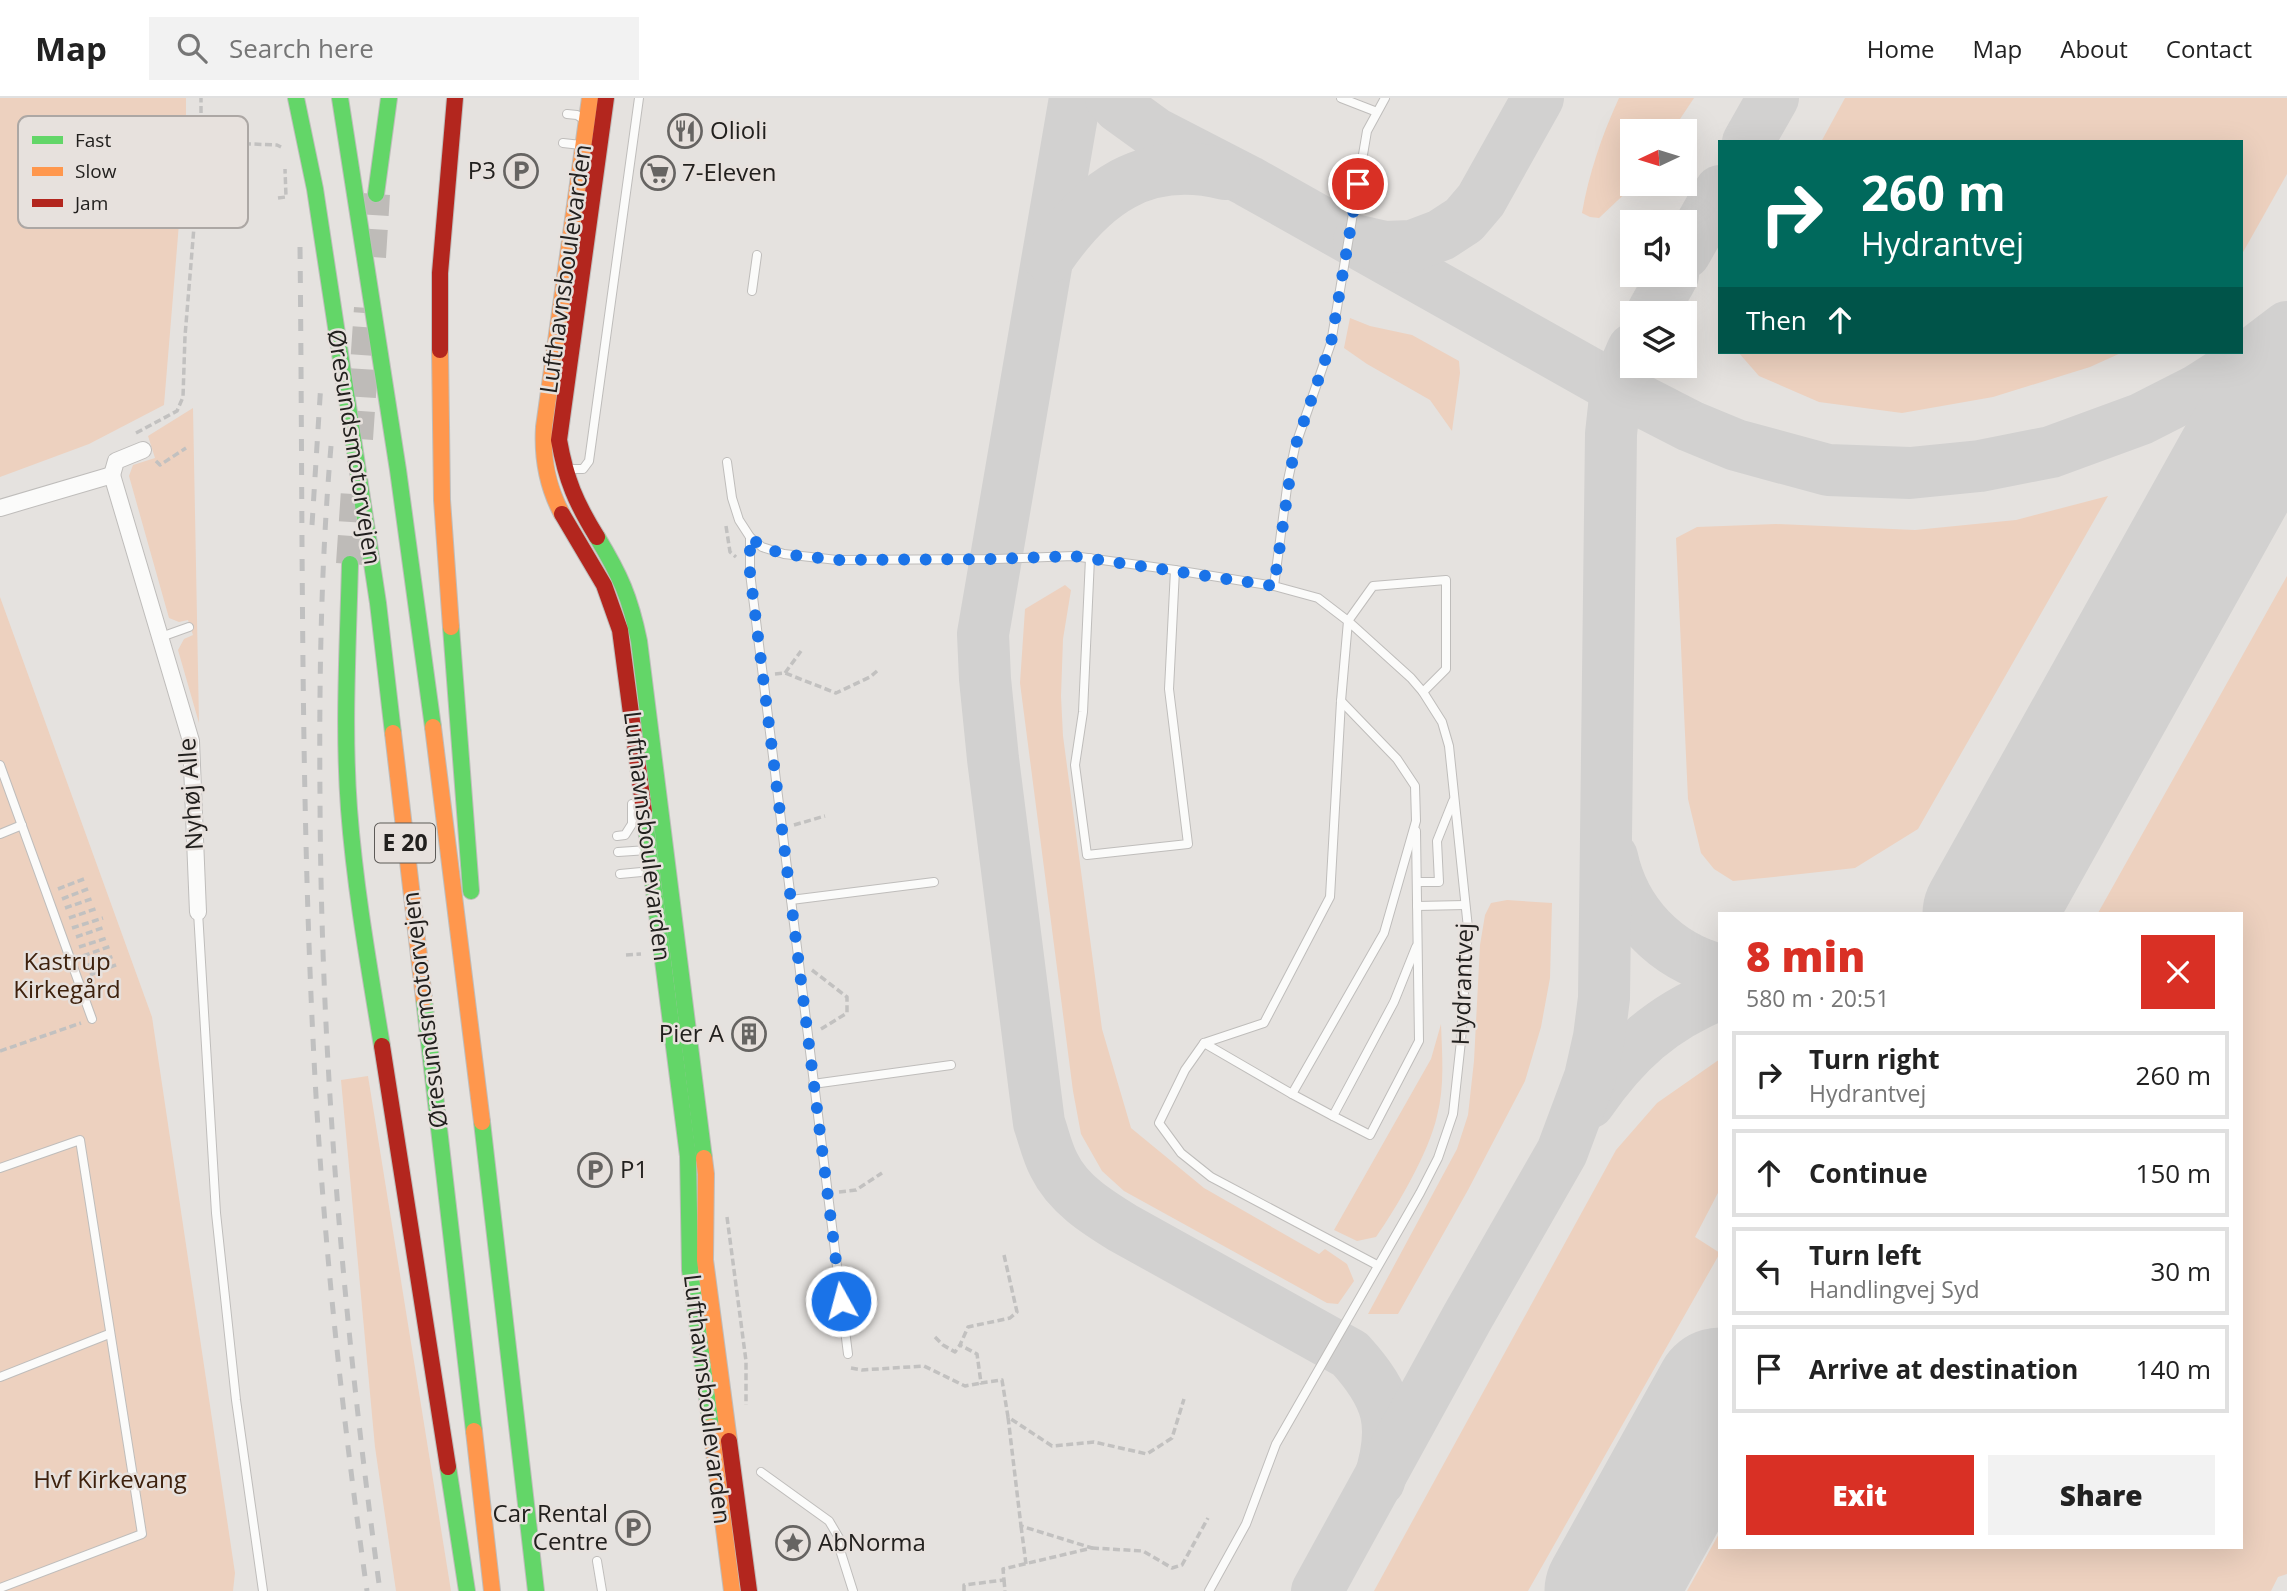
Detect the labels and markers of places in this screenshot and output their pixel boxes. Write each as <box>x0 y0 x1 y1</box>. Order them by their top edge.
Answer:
restaurant icon: Olioli <box>666 112 704 150</box>
place label: Olioli <box>710 113 767 146</box>
parking icon: P3 <box>502 152 540 190</box>
place label: P3 <box>468 153 496 186</box>
supermarket icon: 7-Eleven <box>639 154 677 192</box>
pin <box>1328 154 1388 214</box>
place label: 7-Eleven <box>682 155 777 188</box>
building icon: Pier A <box>730 1015 768 1053</box>
place label: Pier A <box>659 1016 725 1049</box>
parking icon: P1 <box>576 1151 614 1189</box>
place label: P1 <box>620 1152 648 1185</box>
place label: Car Rental Centre <box>493 1496 608 1557</box>
parking icon: Car Rental Centre <box>614 1509 652 1547</box>
place icon: AbNorma <box>774 1524 812 1562</box>
place label: AbNorma <box>818 1525 926 1558</box>

